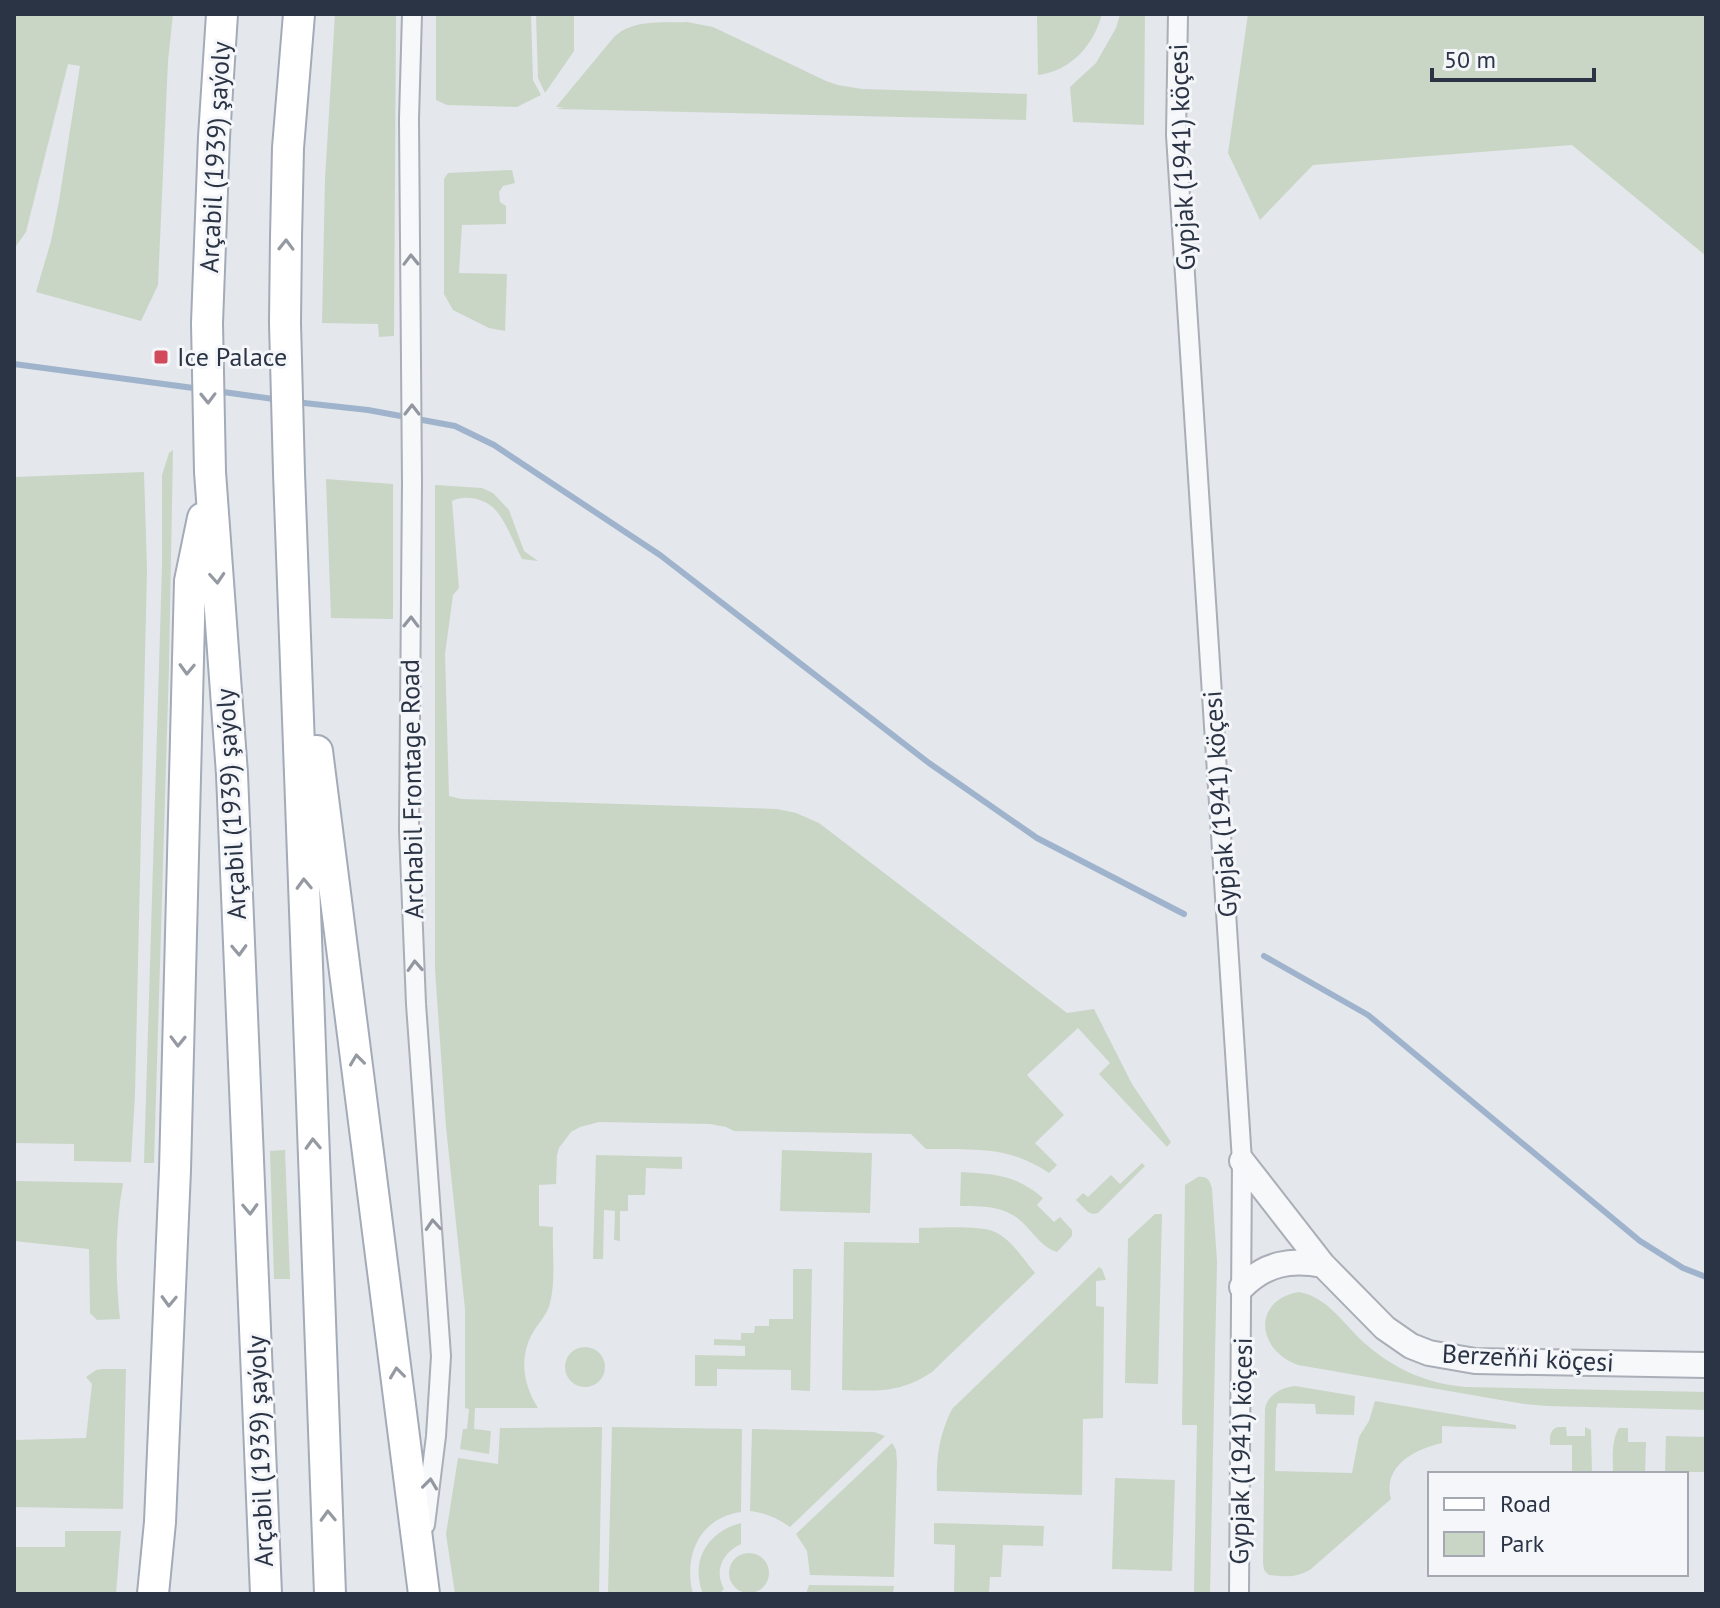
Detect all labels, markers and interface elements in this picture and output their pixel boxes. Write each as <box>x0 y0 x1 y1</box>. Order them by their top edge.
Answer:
scale bar <box>1432 32 1594 82</box>
street label: Arçabil (1939) şaýoly <box>192 40 237 274</box>
street label: Gypjak (1941) köçesi <box>1161 43 1202 271</box>
text: 50 m <box>1444 44 1496 75</box>
one-way arrow <box>277 238 294 251</box>
one-way arrow <box>402 253 419 266</box>
place label: Ice Palace <box>177 340 287 373</box>
marker: Ice Palace <box>152 348 170 366</box>
one-way arrow <box>200 392 217 405</box>
one-way arrow <box>403 403 421 416</box>
one-way arrow <box>208 572 225 585</box>
one-way arrow <box>402 615 420 628</box>
street label: Archabil Frontage Road <box>393 659 430 919</box>
one-way arrow <box>179 663 196 676</box>
street label: Arçabil (1939) şaýoly <box>208 687 253 921</box>
street label: Gypjak (1941) köçesi <box>1195 690 1244 918</box>
one-way arrow <box>296 877 313 890</box>
one-way arrow <box>230 944 247 957</box>
one-way arrow <box>406 959 423 972</box>
one-way arrow <box>169 1035 186 1048</box>
one-way arrow <box>349 1053 366 1067</box>
one-way arrow <box>305 1137 322 1150</box>
one-way arrow <box>241 1203 258 1216</box>
one-way arrow <box>425 1218 442 1231</box>
one-way arrow <box>161 1295 178 1308</box>
street label: Arçabil (1939) şaýoly <box>239 1335 280 1567</box>
street label: Gypjak (1941) köçesi <box>1222 1337 1259 1565</box>
street label: Berzeňňi köçesi <box>1441 1337 1615 1378</box>
one-way arrow <box>389 1366 406 1380</box>
legend <box>1428 1472 1688 1576</box>
one-way arrow <box>421 1477 438 1491</box>
text: Road <box>1500 1488 1551 1519</box>
one-way arrow <box>319 1509 336 1522</box>
text: Park <box>1500 1528 1545 1559</box>

